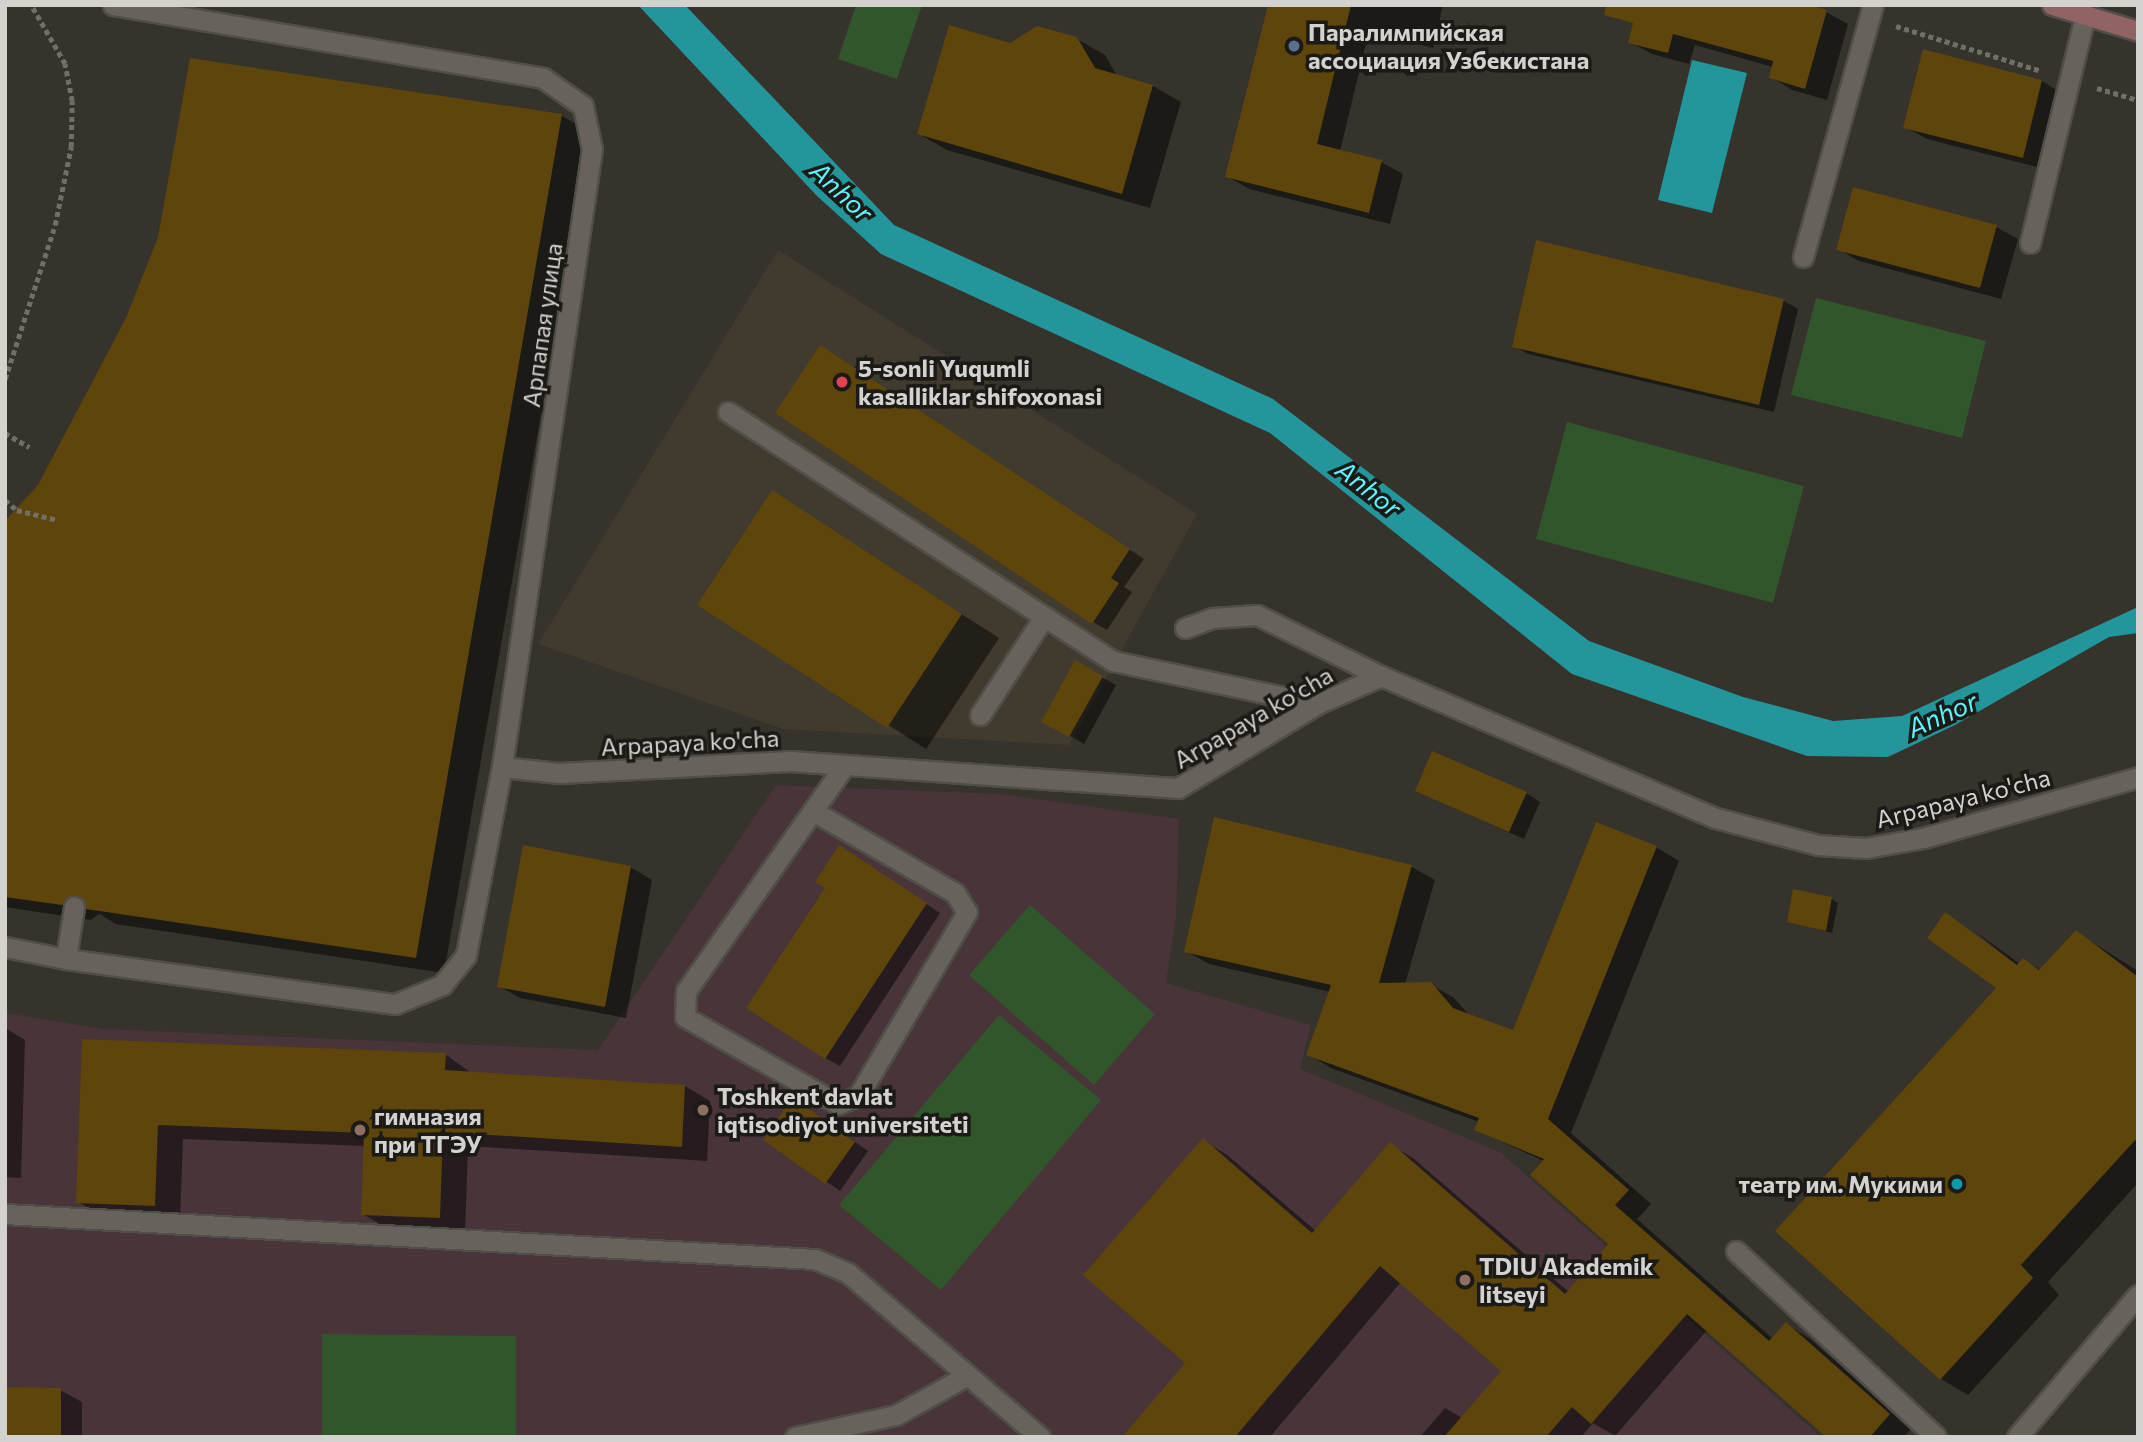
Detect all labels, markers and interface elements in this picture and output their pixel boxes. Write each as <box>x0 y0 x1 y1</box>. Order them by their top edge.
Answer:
place label: Паралимпийская ассоциация Узбекистана <box>1308 18 1589 74</box>
marker: Паралимпийская ассоциация Узбекистана <box>1286 38 1302 54</box>
water label: Anhor <box>804 154 880 228</box>
street label: Арпапая улица <box>516 241 568 409</box>
place label: 5-sonli Yuqumli kasalliklar shifoxonasi <box>858 354 1102 410</box>
marker: 5-sonli Yuqumli kasalliklar shifoxonasi <box>832 372 852 392</box>
water label: Anhor <box>1330 453 1408 523</box>
street label: Arpapaya ko'cha <box>1168 660 1338 774</box>
water label: Anhor <box>1902 685 1982 743</box>
street label: Arpapaya ko'cha <box>600 723 780 761</box>
street label: Arpapaya ko'cha <box>1873 762 2053 834</box>
place label: Toshkent davlat iqtisodiyot universiteti <box>717 1082 969 1138</box>
place label: гимназия при ТГЭУ <box>374 1102 482 1158</box>
marker: Toshkent davlat iqtisodiyot universiteti <box>695 1102 711 1118</box>
marker: гимназия при ТГЭУ <box>352 1122 368 1138</box>
place label: театр им. Мукими <box>1739 1170 1943 1198</box>
marker: театр им. Мукими <box>1949 1176 1965 1192</box>
place label: TDIU Akademik litseyi <box>1479 1252 1653 1308</box>
marker: TDIU Akademik litseyi <box>1457 1272 1473 1288</box>

